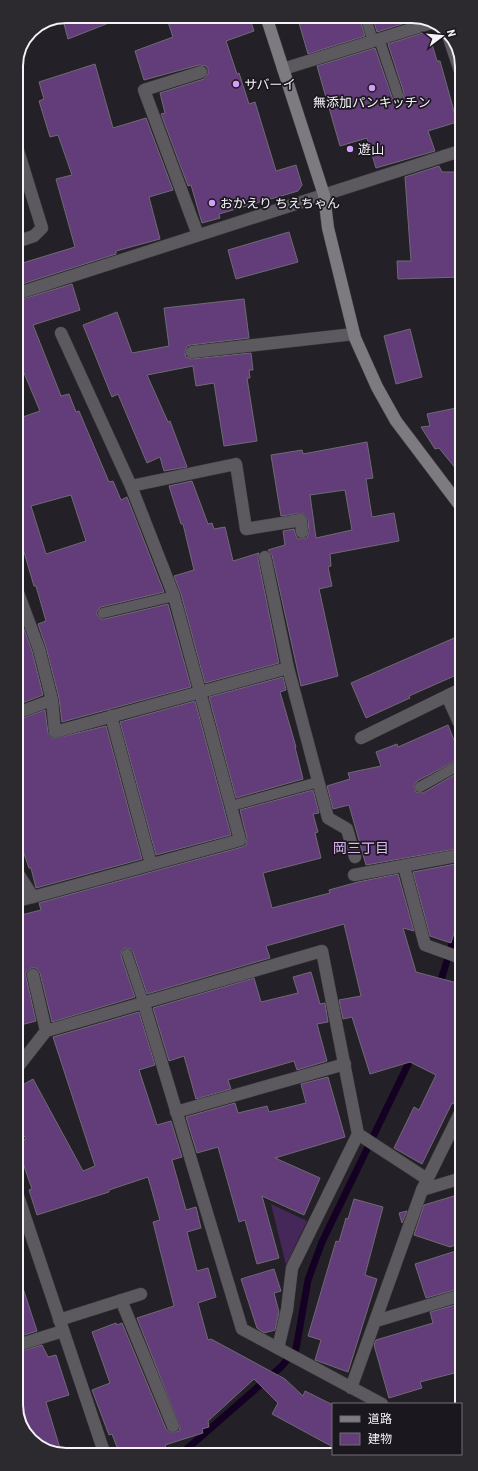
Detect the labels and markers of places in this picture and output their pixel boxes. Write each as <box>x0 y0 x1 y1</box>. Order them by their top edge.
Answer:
place label: サバーイ <box>244 77 295 92</box>
marker: サバーイ <box>231 79 241 89</box>
marker: 無添加パンキッチン <box>367 83 377 93</box>
place label: 無添加パンキッチン <box>313 95 431 110</box>
place label: 遊山 <box>358 142 384 157</box>
marker: 遊山 <box>345 144 355 154</box>
place label: おかえり ちえちゃん <box>220 196 340 211</box>
marker: おかえり ちえちゃん <box>207 198 217 208</box>

